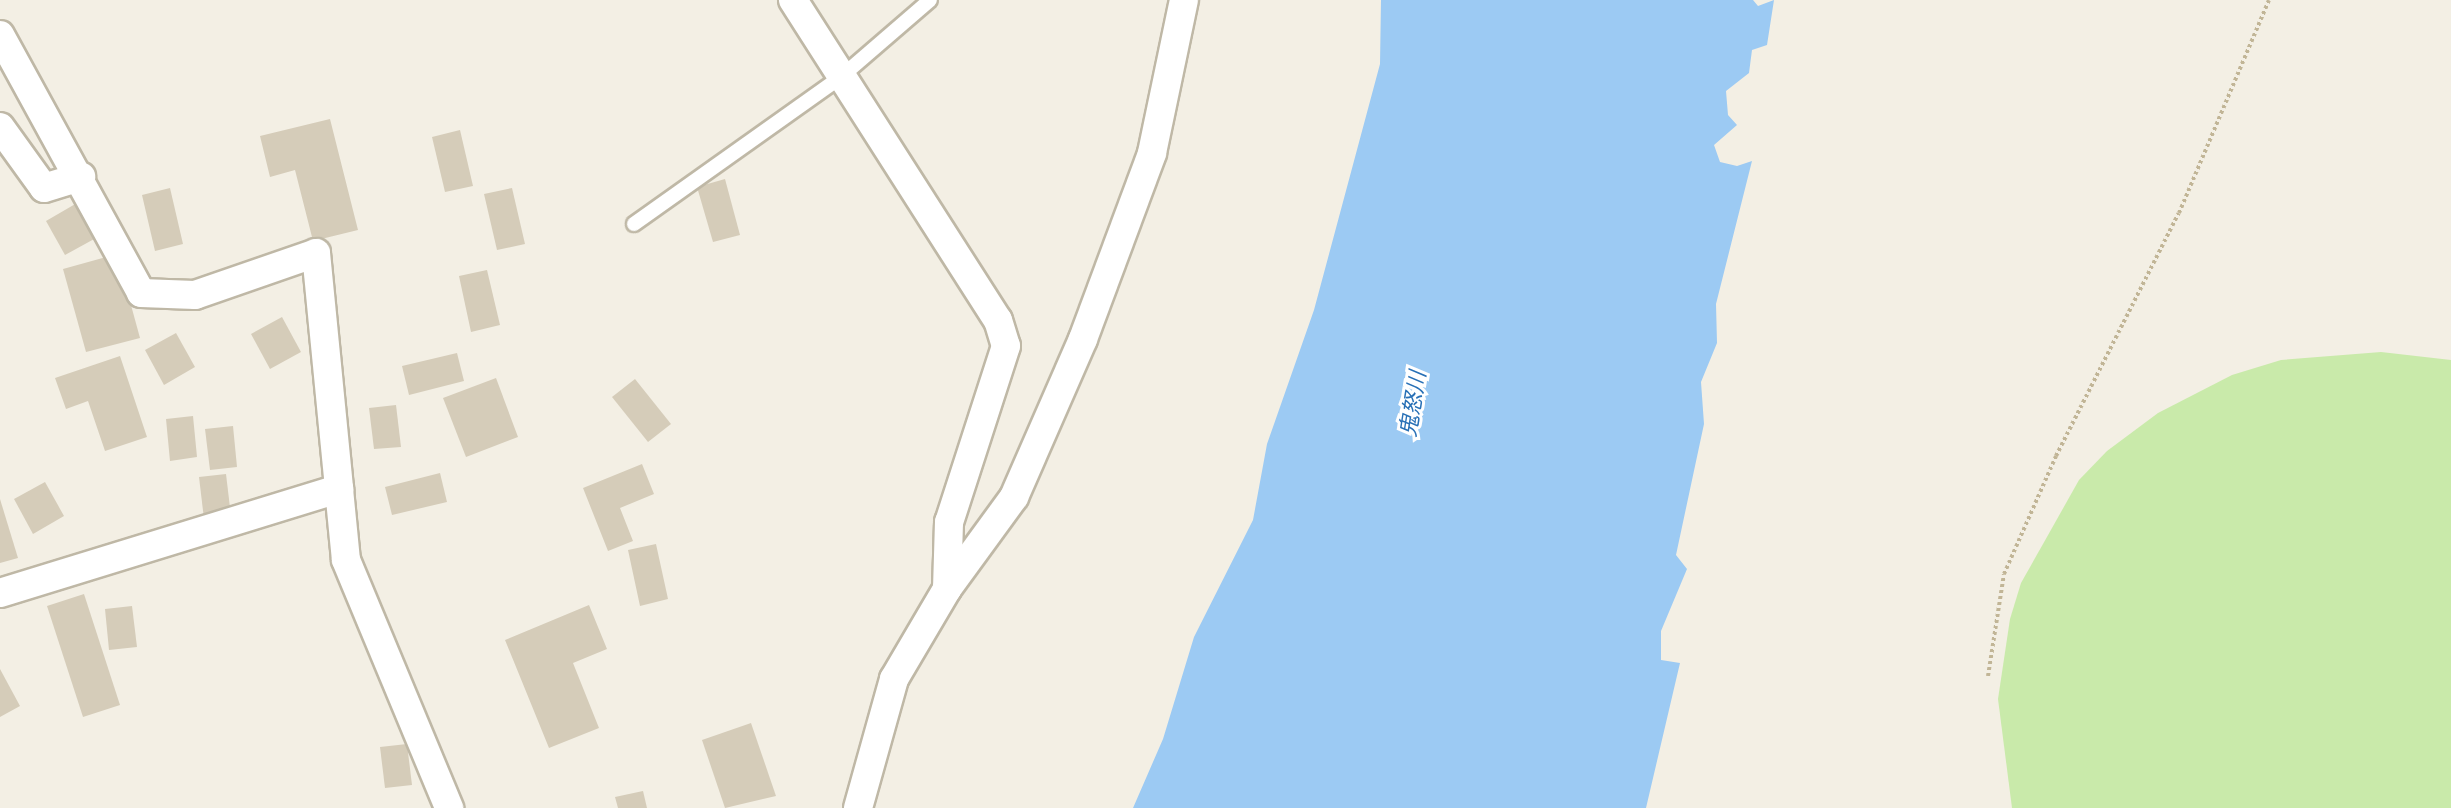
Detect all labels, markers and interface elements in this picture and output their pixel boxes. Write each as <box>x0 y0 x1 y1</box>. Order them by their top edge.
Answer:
water label: 鬼怒川 <box>1395 369 1431 439</box>

